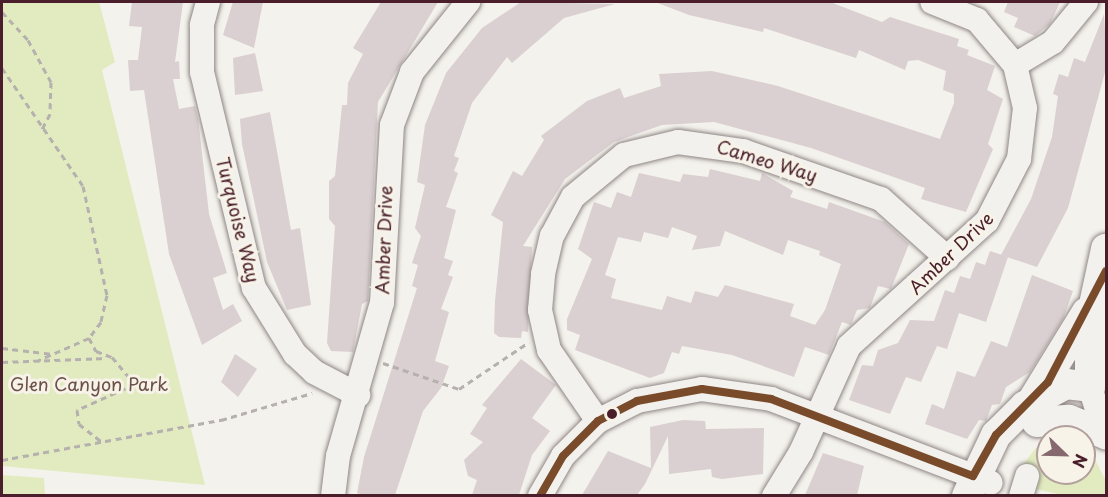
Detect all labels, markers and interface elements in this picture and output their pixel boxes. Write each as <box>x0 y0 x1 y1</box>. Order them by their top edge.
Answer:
street label: Cameo Way <box>714 135 820 187</box>
street label: Turquoise Way <box>212 155 264 285</box>
street label: Amber Drive <box>371 184 397 296</box>
street label: Amber Drive <box>904 207 998 299</box>
park label: Glen Canyon Park <box>9 373 169 395</box>
unlabelled marker <box>606 408 618 420</box>
north arrow <box>1036 425 1096 485</box>
text: N <box>1067 451 1094 472</box>

